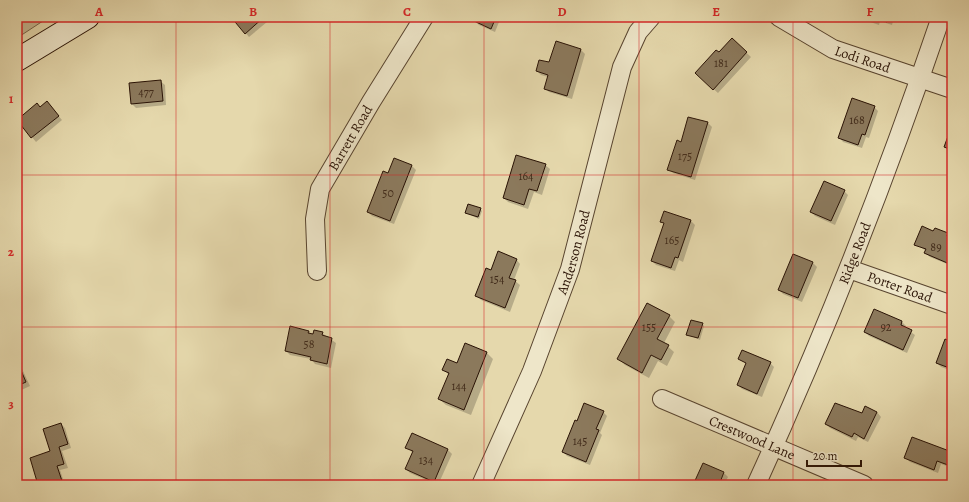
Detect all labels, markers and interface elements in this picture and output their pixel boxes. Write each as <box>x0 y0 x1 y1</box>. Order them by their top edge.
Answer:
text: A <box>94 3 104 20</box>
text: B <box>249 3 257 20</box>
text: C <box>403 3 411 20</box>
text: D <box>557 3 567 20</box>
text: E <box>712 3 720 20</box>
text: F <box>867 3 874 20</box>
street label: Lodi Road <box>832 41 893 77</box>
house number: 181 <box>714 55 728 71</box>
house number: 477 <box>138 84 155 100</box>
text: 1 <box>9 90 14 107</box>
street label: Barrett Road <box>323 101 377 174</box>
house number: 168 <box>849 112 865 128</box>
house number: 175 <box>678 148 692 164</box>
house number: 164 <box>518 168 534 184</box>
house number: 50 <box>382 185 394 201</box>
street label: Anderson Road <box>552 207 594 298</box>
street label: Ridge Road <box>834 219 875 287</box>
house number: 165 <box>665 232 679 248</box>
house number: 89 <box>930 239 942 255</box>
text: 2 <box>8 243 15 260</box>
street label: Porter Road <box>865 267 936 307</box>
house number: 154 <box>490 271 505 287</box>
house number: 155 <box>642 319 656 335</box>
house number: 92 <box>880 319 892 335</box>
house number: 58 <box>304 336 315 352</box>
house number: 144 <box>452 378 467 394</box>
text: 3 <box>8 395 14 412</box>
street label: Crestwood Lane <box>706 411 798 464</box>
house number: 145 <box>573 433 587 449</box>
scale bar <box>807 442 861 468</box>
text: 20 m <box>813 448 837 464</box>
house number: 134 <box>419 452 434 468</box>

